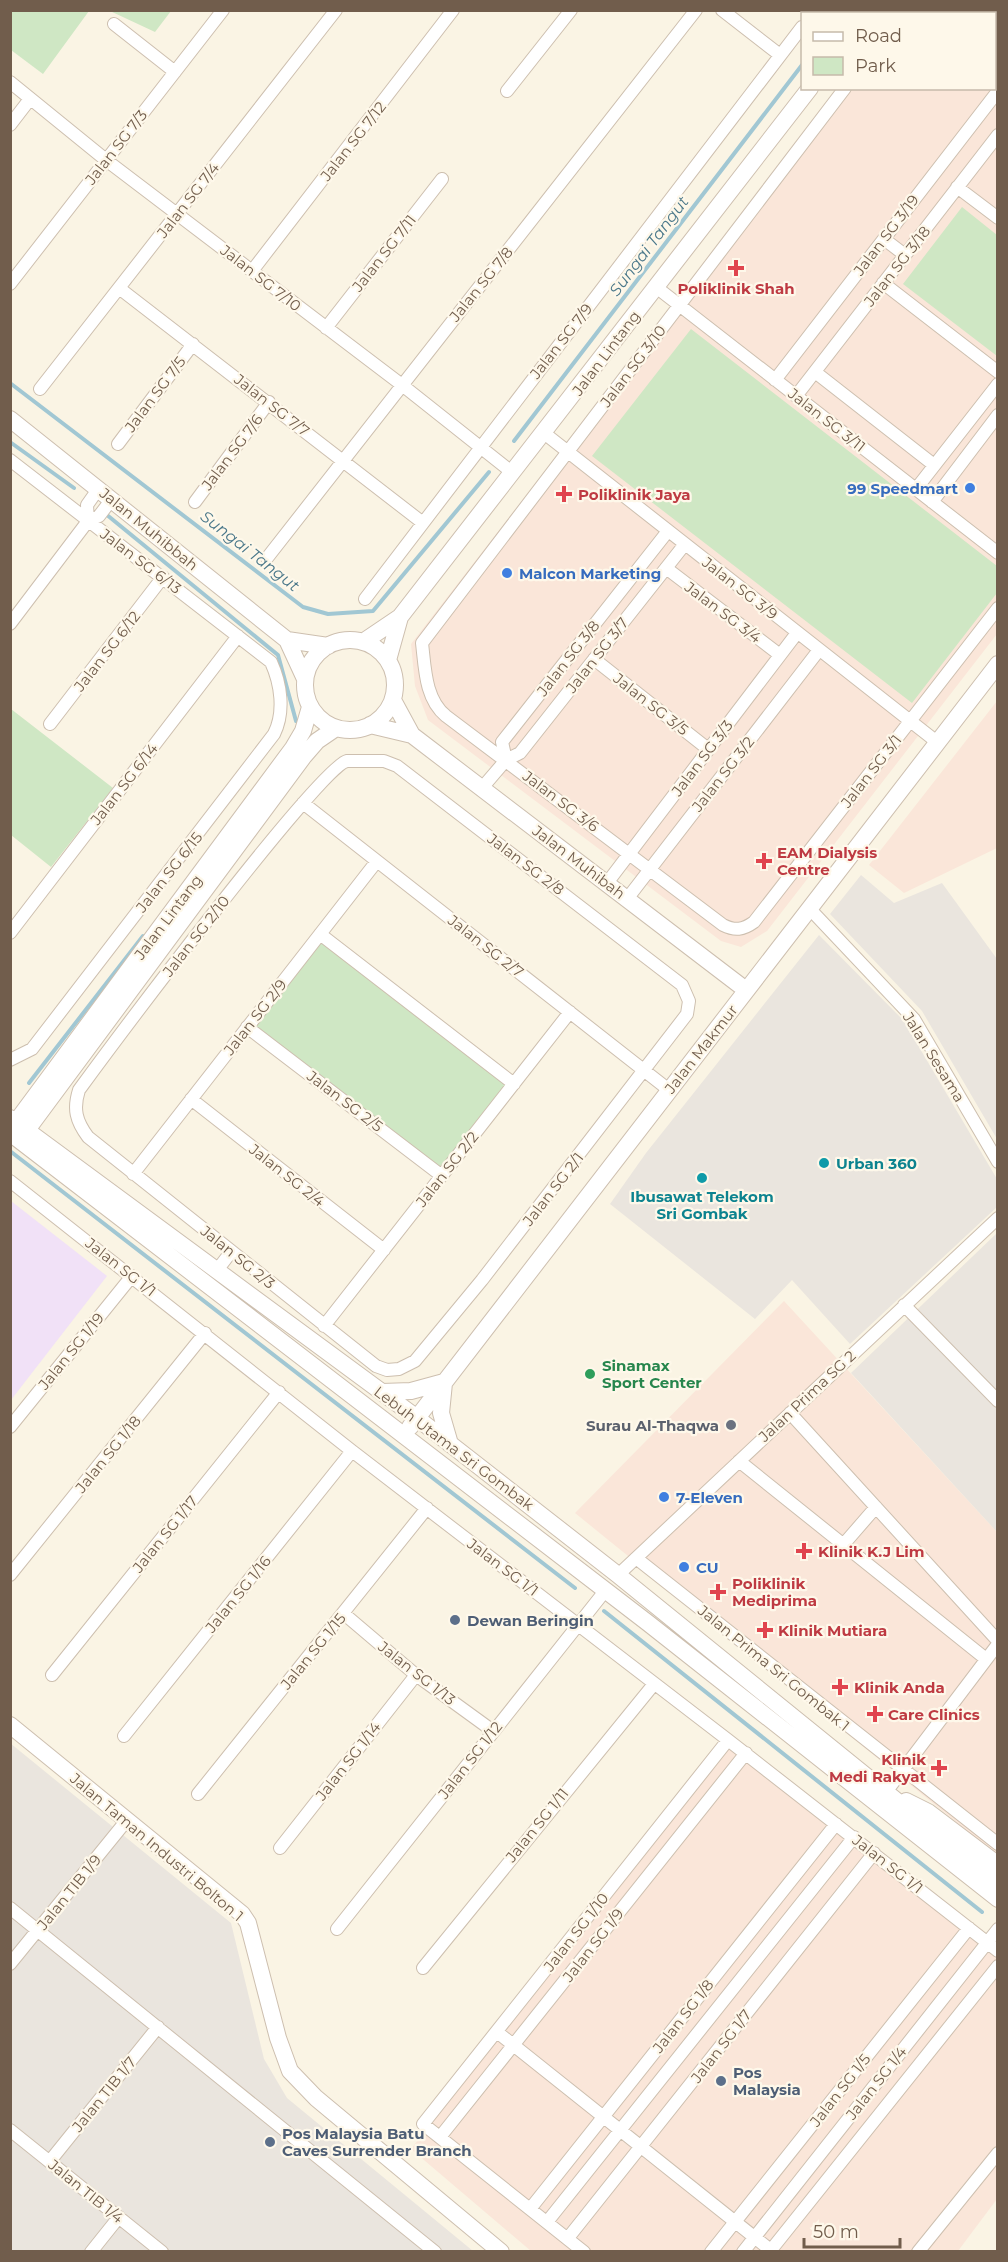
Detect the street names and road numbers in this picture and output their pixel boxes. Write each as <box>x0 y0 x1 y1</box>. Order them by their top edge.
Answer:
street label: Jalan SG 7/12 <box>315 97 390 185</box>
street label: Jalan SG 7/3 <box>80 106 151 189</box>
street label: Jalan SG 7/4 <box>152 159 223 242</box>
street label: Jalan SG 3/19 <box>849 191 923 280</box>
street label: Jalan SG 7/11 <box>347 211 420 296</box>
street label: Jalan SG 3/18 <box>859 222 934 311</box>
street label: Jalan SG 7/10 <box>216 240 305 315</box>
street label: Jalan SG 7/8 <box>445 243 517 326</box>
street label: Jalan SG 7/9 <box>525 300 596 383</box>
street label: Jalan Lintang <box>567 307 644 400</box>
street label: Jalan SG 3/10 <box>596 321 670 411</box>
street label: Jalan SG 7/5 <box>120 352 190 436</box>
street label: Jalan SG 7/7 <box>230 369 314 440</box>
street label: Jalan SG 3/11 <box>784 383 869 456</box>
street label: Jalan SG 7/6 <box>197 410 267 495</box>
street label: Jalan Muhibbah <box>95 483 202 575</box>
street label: Jalan SG 6/13 <box>96 524 185 598</box>
street label: Jalan SG 3/9 <box>698 552 782 623</box>
street label: Jalan SG 3/4 <box>680 577 765 647</box>
street label: Jalan SG 6/12 <box>69 607 144 696</box>
street label: Jalan SG 3/7 <box>561 613 632 697</box>
street label: Jalan SG 3/8 <box>532 616 603 700</box>
street label: Jalan SG 3/5 <box>609 668 692 739</box>
street label: Jalan SG 3/3 <box>667 716 737 800</box>
street label: Jalan SG 3/1 <box>836 731 905 812</box>
street label: Jalan SG 3/2 <box>687 733 758 816</box>
street label: Jalan SG 6/14 <box>86 739 162 829</box>
street label: Jalan SG 3/6 <box>518 766 603 836</box>
street label: Jalan Muhibah <box>528 820 629 903</box>
street label: Jalan SG 6/15 <box>131 828 206 917</box>
street label: Jalan SG 2/8 <box>483 828 568 899</box>
street label: Jalan Lintang <box>129 871 206 964</box>
street label: Jalan SG 2/10 <box>158 892 234 981</box>
street label: Jalan SG 2/7 <box>444 910 528 982</box>
street label: Jalan SG 2/9 <box>219 975 290 1059</box>
street label: Jalan Makmur <box>660 1001 742 1098</box>
street label: Jalan Sesama <box>898 1008 969 1106</box>
street label: Jalan SG 2/5 <box>302 1066 387 1136</box>
street label: Jalan SG 2/2 <box>411 1128 482 1211</box>
street label: Jalan SG 2/4 <box>245 1139 329 1210</box>
street label: Jalan SG 2/1 <box>518 1149 587 1230</box>
street label: Jalan SG 2/3 <box>196 1221 279 1293</box>
street label: Jalan SG 1/1 <box>81 1233 160 1300</box>
street label: Jalan SG 1/19 <box>34 1309 108 1394</box>
street label: Jalan Prima SG 2 <box>754 1346 859 1446</box>
street label: Lebuh Utama Sri Gombak <box>370 1382 538 1514</box>
street label: Jalan SG 1/18 <box>70 1412 145 1497</box>
street label: Jalan SG 1/17 <box>128 1492 202 1577</box>
street label: Jalan SG 1/1 <box>463 1533 542 1600</box>
street label: Jalan SG 1/16 <box>201 1552 275 1637</box>
street label: Jalan Prima Sri Gombak 1 <box>694 1600 854 1735</box>
street label: Jalan SG 1/15 <box>276 1609 350 1694</box>
street label: Jalan SG 1/13 <box>374 1636 459 1709</box>
street label: Jalan SG 1/14 <box>311 1718 385 1805</box>
street label: Jalan SG 1/12 <box>433 1718 506 1803</box>
street label: Jalan Taman Industri Bolton 1 <box>66 1768 248 1925</box>
street label: Jalan SG 1/11 <box>501 1784 573 1867</box>
street label: Jalan SG 1/1 <box>848 1830 927 1897</box>
street label: Jalan TIB 1/9 <box>32 1851 105 1934</box>
street label: Jalan SG 1/10 <box>539 1889 613 1976</box>
street label: Jalan SG 1/9 <box>558 1905 627 1986</box>
street label: Jalan SG 1/8 <box>648 1976 717 2057</box>
street label: Jalan SG 1/7 <box>686 2006 756 2087</box>
street label: Jalan SG 1/4 <box>841 2043 910 2124</box>
street label: Jalan SG 1/5 <box>805 2050 874 2131</box>
street label: Jalan TIB 1/7 <box>67 2052 140 2136</box>
street label: Jalan TIB 1/4 <box>44 2154 127 2227</box>

